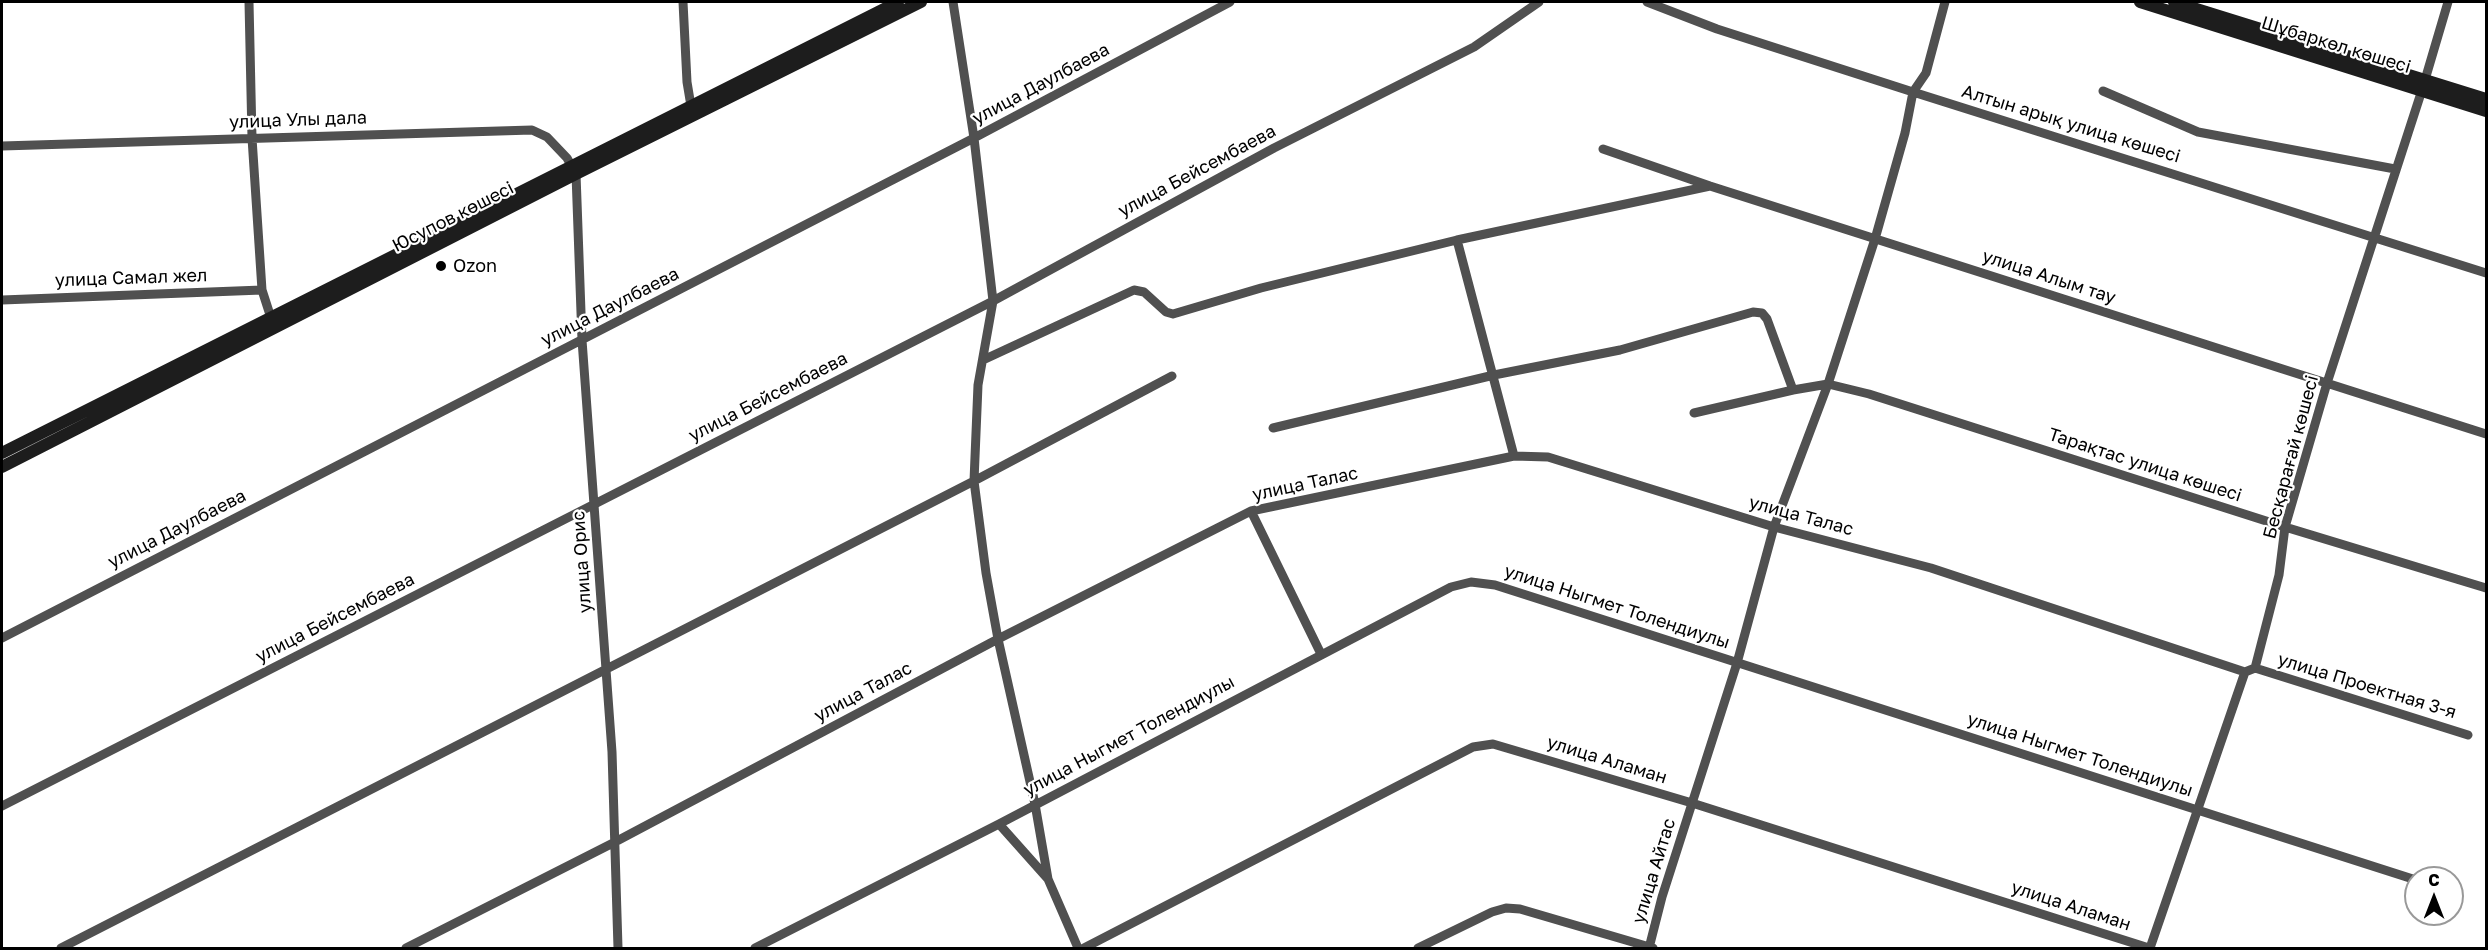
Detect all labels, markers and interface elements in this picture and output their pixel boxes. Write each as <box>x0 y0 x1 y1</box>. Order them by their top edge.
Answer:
street label: Шұбаркөл көшесі <box>2259 12 2413 78</box>
street label: улица Даулбаева <box>969 39 1113 129</box>
street label: Алтын арық улица көшесі <box>1959 80 2183 168</box>
street label: улица Улы дала <box>229 107 367 133</box>
street label: улица Бейсембаева <box>1114 120 1280 222</box>
street label: Юсупов көшесі <box>389 177 517 257</box>
street label: улица Алым тау <box>1979 245 2119 309</box>
place label: Ozon <box>453 255 497 277</box>
marker: Ozon <box>434 259 448 273</box>
street label: улица Даулбаева <box>537 263 683 351</box>
street label: улица Самал жел <box>54 265 208 291</box>
street label: улица Бейсембаева <box>685 348 851 446</box>
street label: Бесқарағай көшесі <box>2259 373 2323 541</box>
street label: Тарақтас улица көшесі <box>2046 424 2244 506</box>
street label: улица Талас <box>1250 462 1360 506</box>
street label: улица Даулбаева <box>104 485 250 573</box>
street label: улица Талас <box>1746 492 1856 540</box>
street label: улица Орис <box>568 510 596 614</box>
street label: улица Ныгмет Толендиулы <box>1501 560 1733 654</box>
street label: улица Бейсембаева <box>252 569 418 667</box>
street label: улица Проектная 3-я <box>2275 649 2459 723</box>
street label: улица Талас <box>810 657 916 727</box>
street label: улица Ныгмет Толендиулы <box>1020 671 1238 801</box>
street label: улица Ныгмет Толендиулы <box>1964 708 2196 802</box>
street label: улица Аламан <box>1544 731 1670 789</box>
street label: улица Айтас <box>1628 816 1680 926</box>
north arrow <box>2404 866 2464 926</box>
text: С <box>2428 870 2440 890</box>
street label: улица Аламан <box>2008 876 2134 936</box>

